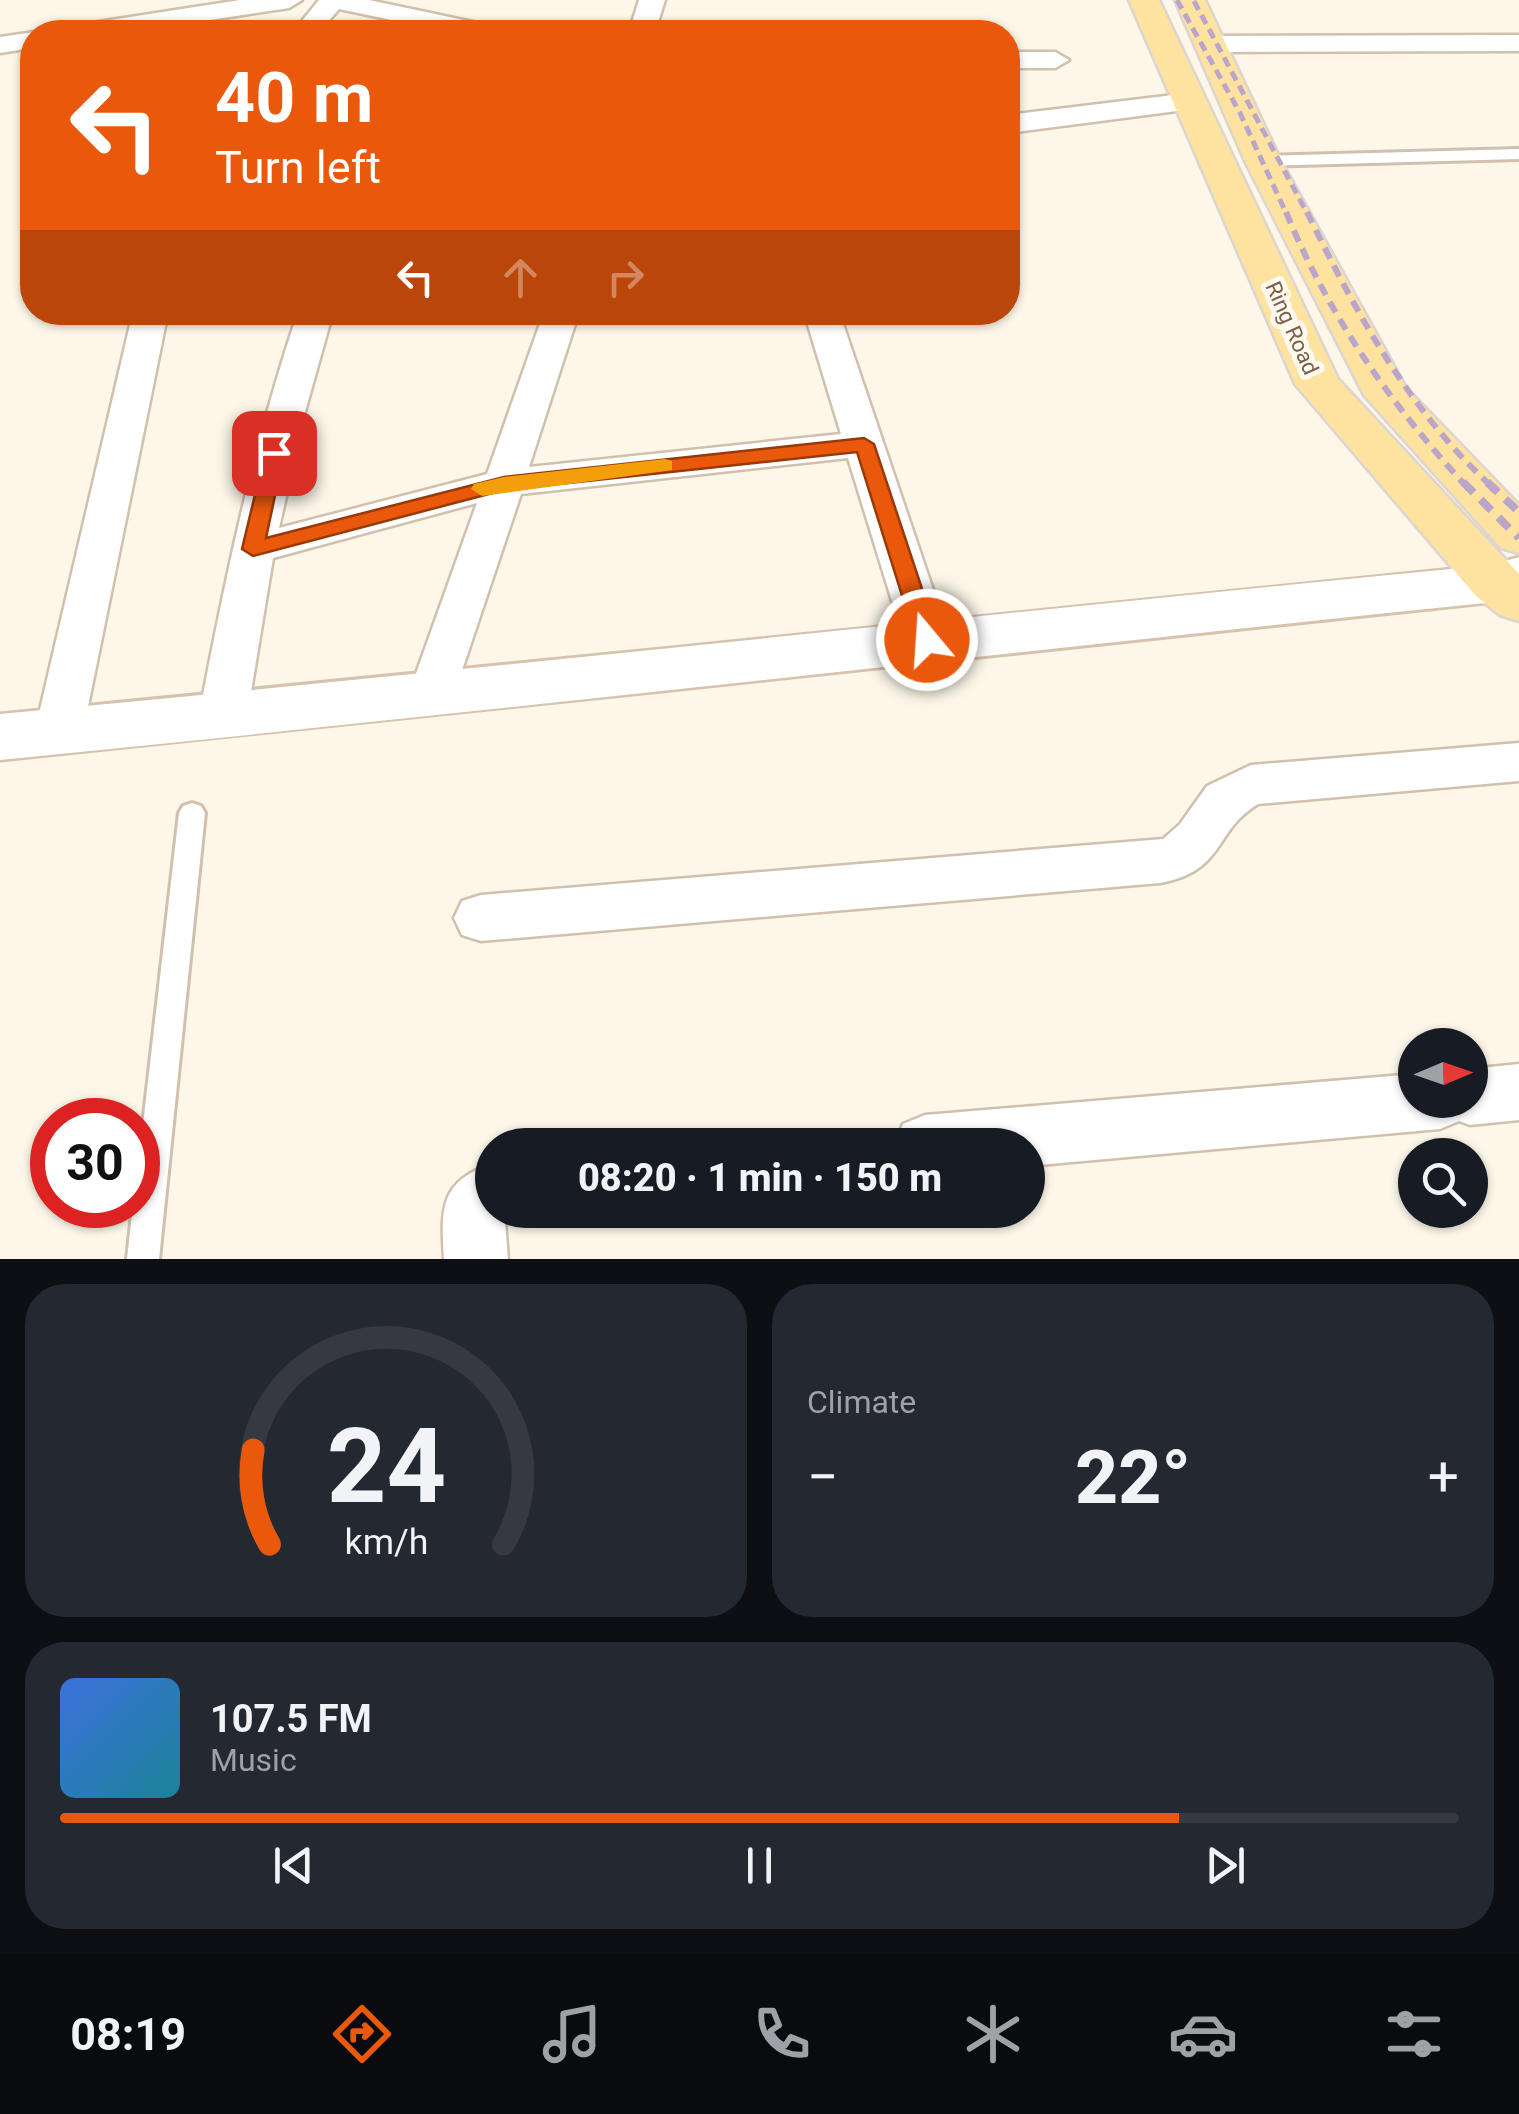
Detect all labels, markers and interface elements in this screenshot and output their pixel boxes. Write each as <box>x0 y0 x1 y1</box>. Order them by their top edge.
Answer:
text: 40 m <box>215 57 373 139</box>
icon: left <box>50 60 180 190</box>
text: Turn left <box>215 141 381 194</box>
icon: left <box>388 250 443 305</box>
icon: ahead <box>493 250 548 305</box>
icon: right <box>598 250 653 305</box>
street label: Ring Road <box>1260 278 1324 378</box>
pin <box>232 411 317 496</box>
icon: arrive <box>247 426 302 481</box>
position arrow <box>875 588 979 692</box>
north arrow <box>1398 1028 1488 1118</box>
map controls <box>1398 1028 1488 1228</box>
speed limit sign: 30 <box>30 1098 160 1228</box>
button: search <box>1398 1138 1488 1228</box>
text: 08:20 · 1 min · 150 m <box>578 1156 942 1200</box>
text: Climate <box>807 1383 916 1421</box>
text: 24 <box>326 1406 446 1527</box>
text: 22° <box>1075 1433 1191 1521</box>
text: − <box>807 1445 838 1509</box>
text: + <box>1428 1445 1459 1509</box>
text: km/h <box>344 1521 428 1563</box>
text: 107.5 FM <box>210 1697 372 1741</box>
text: Music <box>210 1741 297 1779</box>
icon: previous <box>266 1838 321 1893</box>
icon: pause <box>732 1838 787 1893</box>
icon: next <box>1198 1838 1253 1893</box>
icon: directions <box>327 1999 397 2069</box>
icon: music <box>537 1999 607 2069</box>
icon: phone <box>747 1999 817 2069</box>
icon: climate <box>958 1999 1028 2069</box>
icon: car <box>1168 1999 1238 2069</box>
icon: filters <box>1379 1999 1449 2069</box>
text: 08:19 <box>70 2008 186 2061</box>

